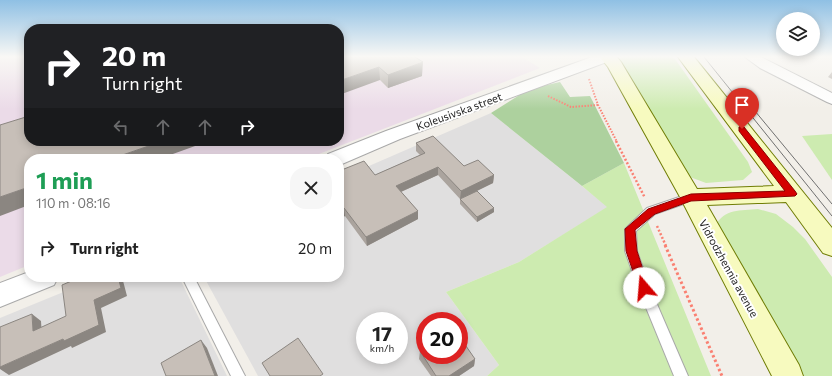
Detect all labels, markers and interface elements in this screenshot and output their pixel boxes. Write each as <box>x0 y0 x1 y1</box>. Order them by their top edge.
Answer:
map controls <box>776 12 820 56</box>
button: layers <box>776 12 820 56</box>
text: 20 m <box>102 38 166 72</box>
icon: right <box>36 40 88 92</box>
text: Turn right <box>102 72 182 94</box>
pin <box>725 88 759 129</box>
street label: Koleusivska street <box>414 89 504 133</box>
icon: arrive <box>731 94 753 116</box>
icon: left <box>110 116 132 138</box>
icon: ahead <box>152 116 174 138</box>
icon: ahead <box>194 116 216 138</box>
icon: right <box>236 116 258 138</box>
text: 1 min <box>36 165 93 194</box>
button: close <box>290 167 332 209</box>
text: 110 m · 08:16 <box>36 195 110 211</box>
street label: Vidrodzhennia avenue <box>697 217 761 319</box>
icon: right <box>36 237 58 259</box>
text: Turn right <box>70 239 139 257</box>
text: 20 m <box>298 239 332 257</box>
position arrow <box>623 267 665 309</box>
speed limit sign: 20 <box>416 312 468 364</box>
text: 17 <box>372 321 392 345</box>
text: km/h <box>370 342 394 354</box>

